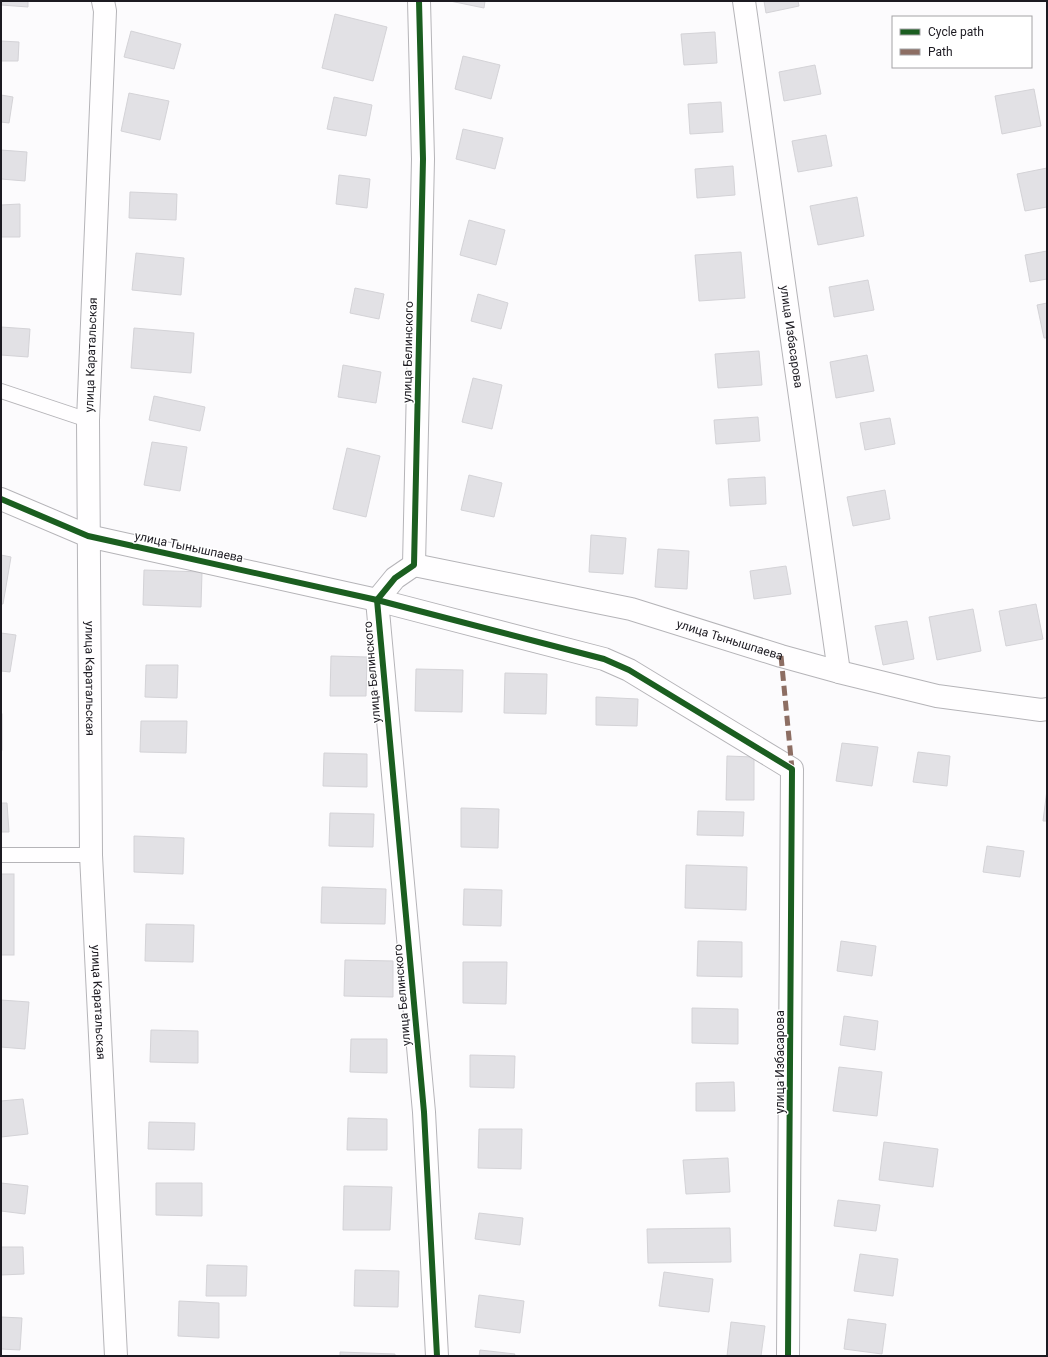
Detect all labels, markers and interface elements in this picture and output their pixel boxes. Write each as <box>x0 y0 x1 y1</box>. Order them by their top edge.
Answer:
legend <box>892 16 1032 68</box>
text: Cycle path <box>928 25 984 39</box>
text: Path <box>928 45 953 59</box>
street label: улица Избасарова <box>777 284 806 389</box>
street label: улица Каратальская <box>82 297 100 413</box>
street label: улица Белинского <box>400 301 416 403</box>
street label: улица Тынышпаева <box>133 529 245 565</box>
street label: улица Тынышпаева <box>675 617 785 663</box>
street label: улица Белинского <box>361 620 383 723</box>
street label: улица Каратальская <box>82 621 97 736</box>
street label: улица Белинского <box>391 943 413 1046</box>
street label: улица Каратальская <box>88 944 108 1060</box>
street label: улица Избасарова <box>773 1010 787 1114</box>

